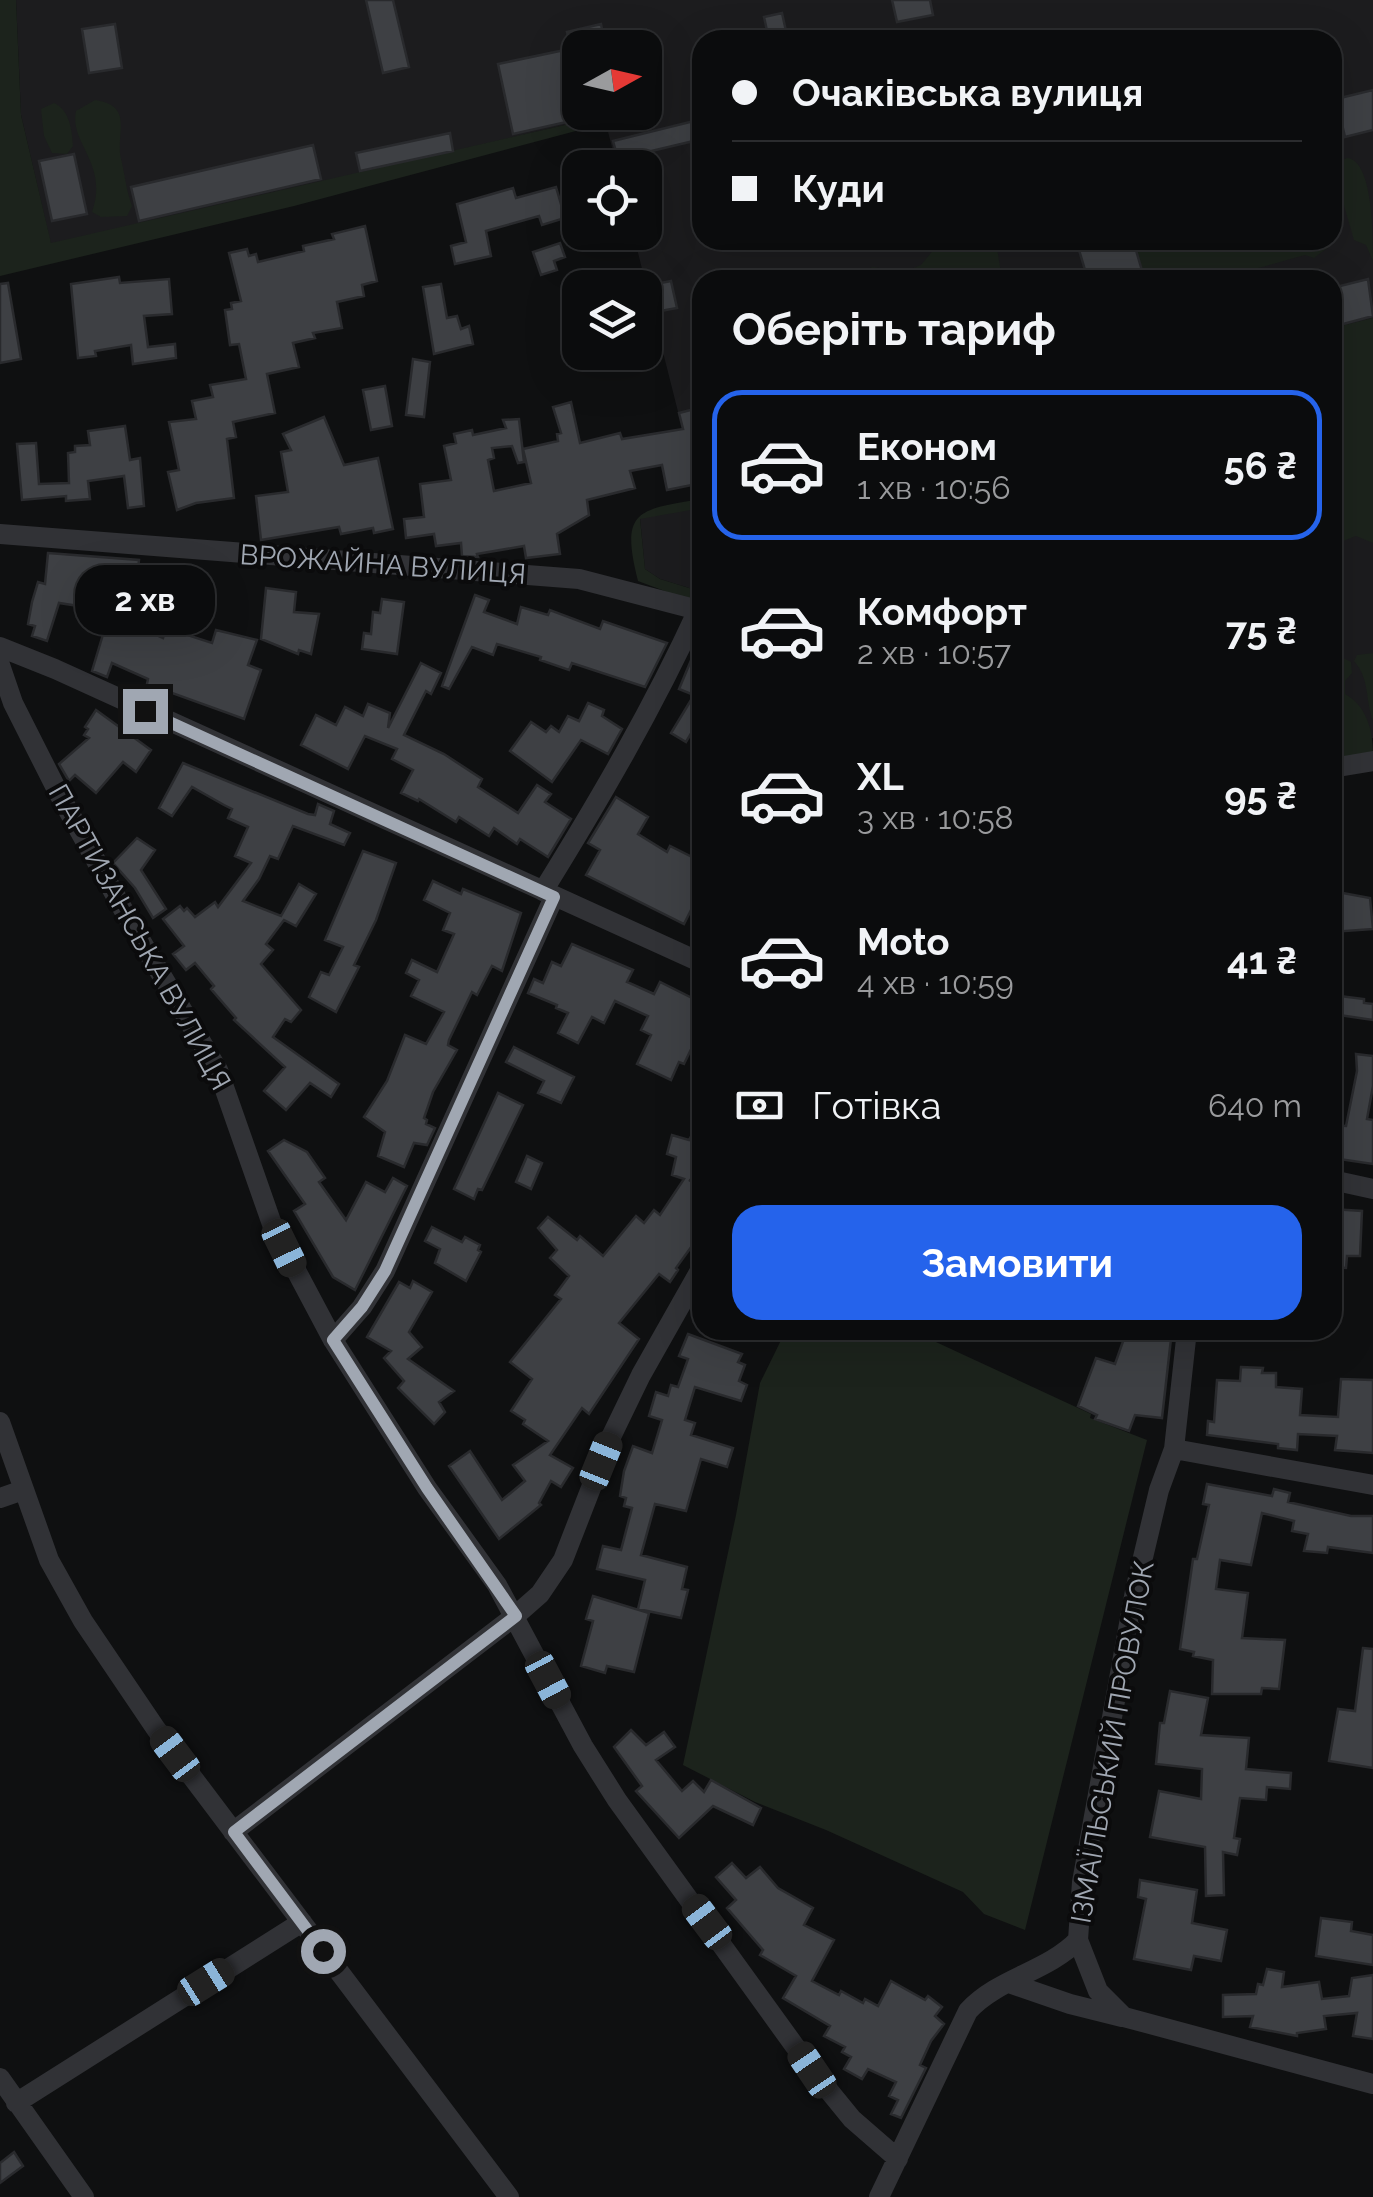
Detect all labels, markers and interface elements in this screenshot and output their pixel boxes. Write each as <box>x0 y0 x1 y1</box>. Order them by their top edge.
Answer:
north arrow <box>562 30 662 130</box>
map controls <box>562 30 662 370</box>
text: Очаківська вулиця <box>792 70 1143 115</box>
button: locate <box>562 150 662 250</box>
text: Куди <box>792 166 885 211</box>
button: layers <box>562 270 662 370</box>
text: Оберіть тариф <box>732 303 1056 356</box>
icon: car <box>737 420 827 510</box>
text: Економ <box>857 424 997 469</box>
text: 56 ₴ <box>1223 443 1297 488</box>
text: 1 хв · 10:56 <box>857 469 1011 506</box>
street label: ВРОЖАЙНА ВУЛИЦЯ <box>239 538 527 591</box>
callout: 2 хв <box>75 566 215 636</box>
text: 2 хв <box>115 581 175 618</box>
icon: car <box>737 585 827 675</box>
text: Комфорт <box>857 589 1027 634</box>
text: 75 ₴ <box>1226 608 1297 653</box>
text: 2 хв · 10:57 <box>857 634 1011 671</box>
route end <box>123 689 168 734</box>
icon: car <box>737 750 827 840</box>
text: XL <box>857 754 904 799</box>
text: 95 ₴ <box>1224 773 1297 818</box>
street label: ПАРТИЗАНСЬКА ВУЛИЦЯ <box>42 779 237 1096</box>
text: 3 хв · 10:58 <box>857 799 1014 836</box>
icon: car <box>737 915 827 1005</box>
text: Moto <box>857 919 950 964</box>
text: 41 ₴ <box>1227 938 1297 983</box>
text: 4 хв · 10:59 <box>857 964 1014 1001</box>
icon: cash <box>732 1078 787 1133</box>
text: Готівка <box>812 1083 941 1128</box>
text: 640 m <box>1208 1087 1302 1124</box>
button: Замовити <box>732 1205 1302 1320</box>
car <box>257 1214 311 1282</box>
car <box>576 1428 626 1494</box>
street label: ІЗМАЇЛЬСЬКИЙ ПРОВУЛОК <box>1064 1558 1161 1926</box>
car <box>521 1646 575 1714</box>
car <box>145 1721 205 1787</box>
car <box>677 1889 737 1955</box>
route start <box>301 1929 346 1974</box>
car <box>173 1953 239 2011</box>
car <box>783 2037 841 2103</box>

